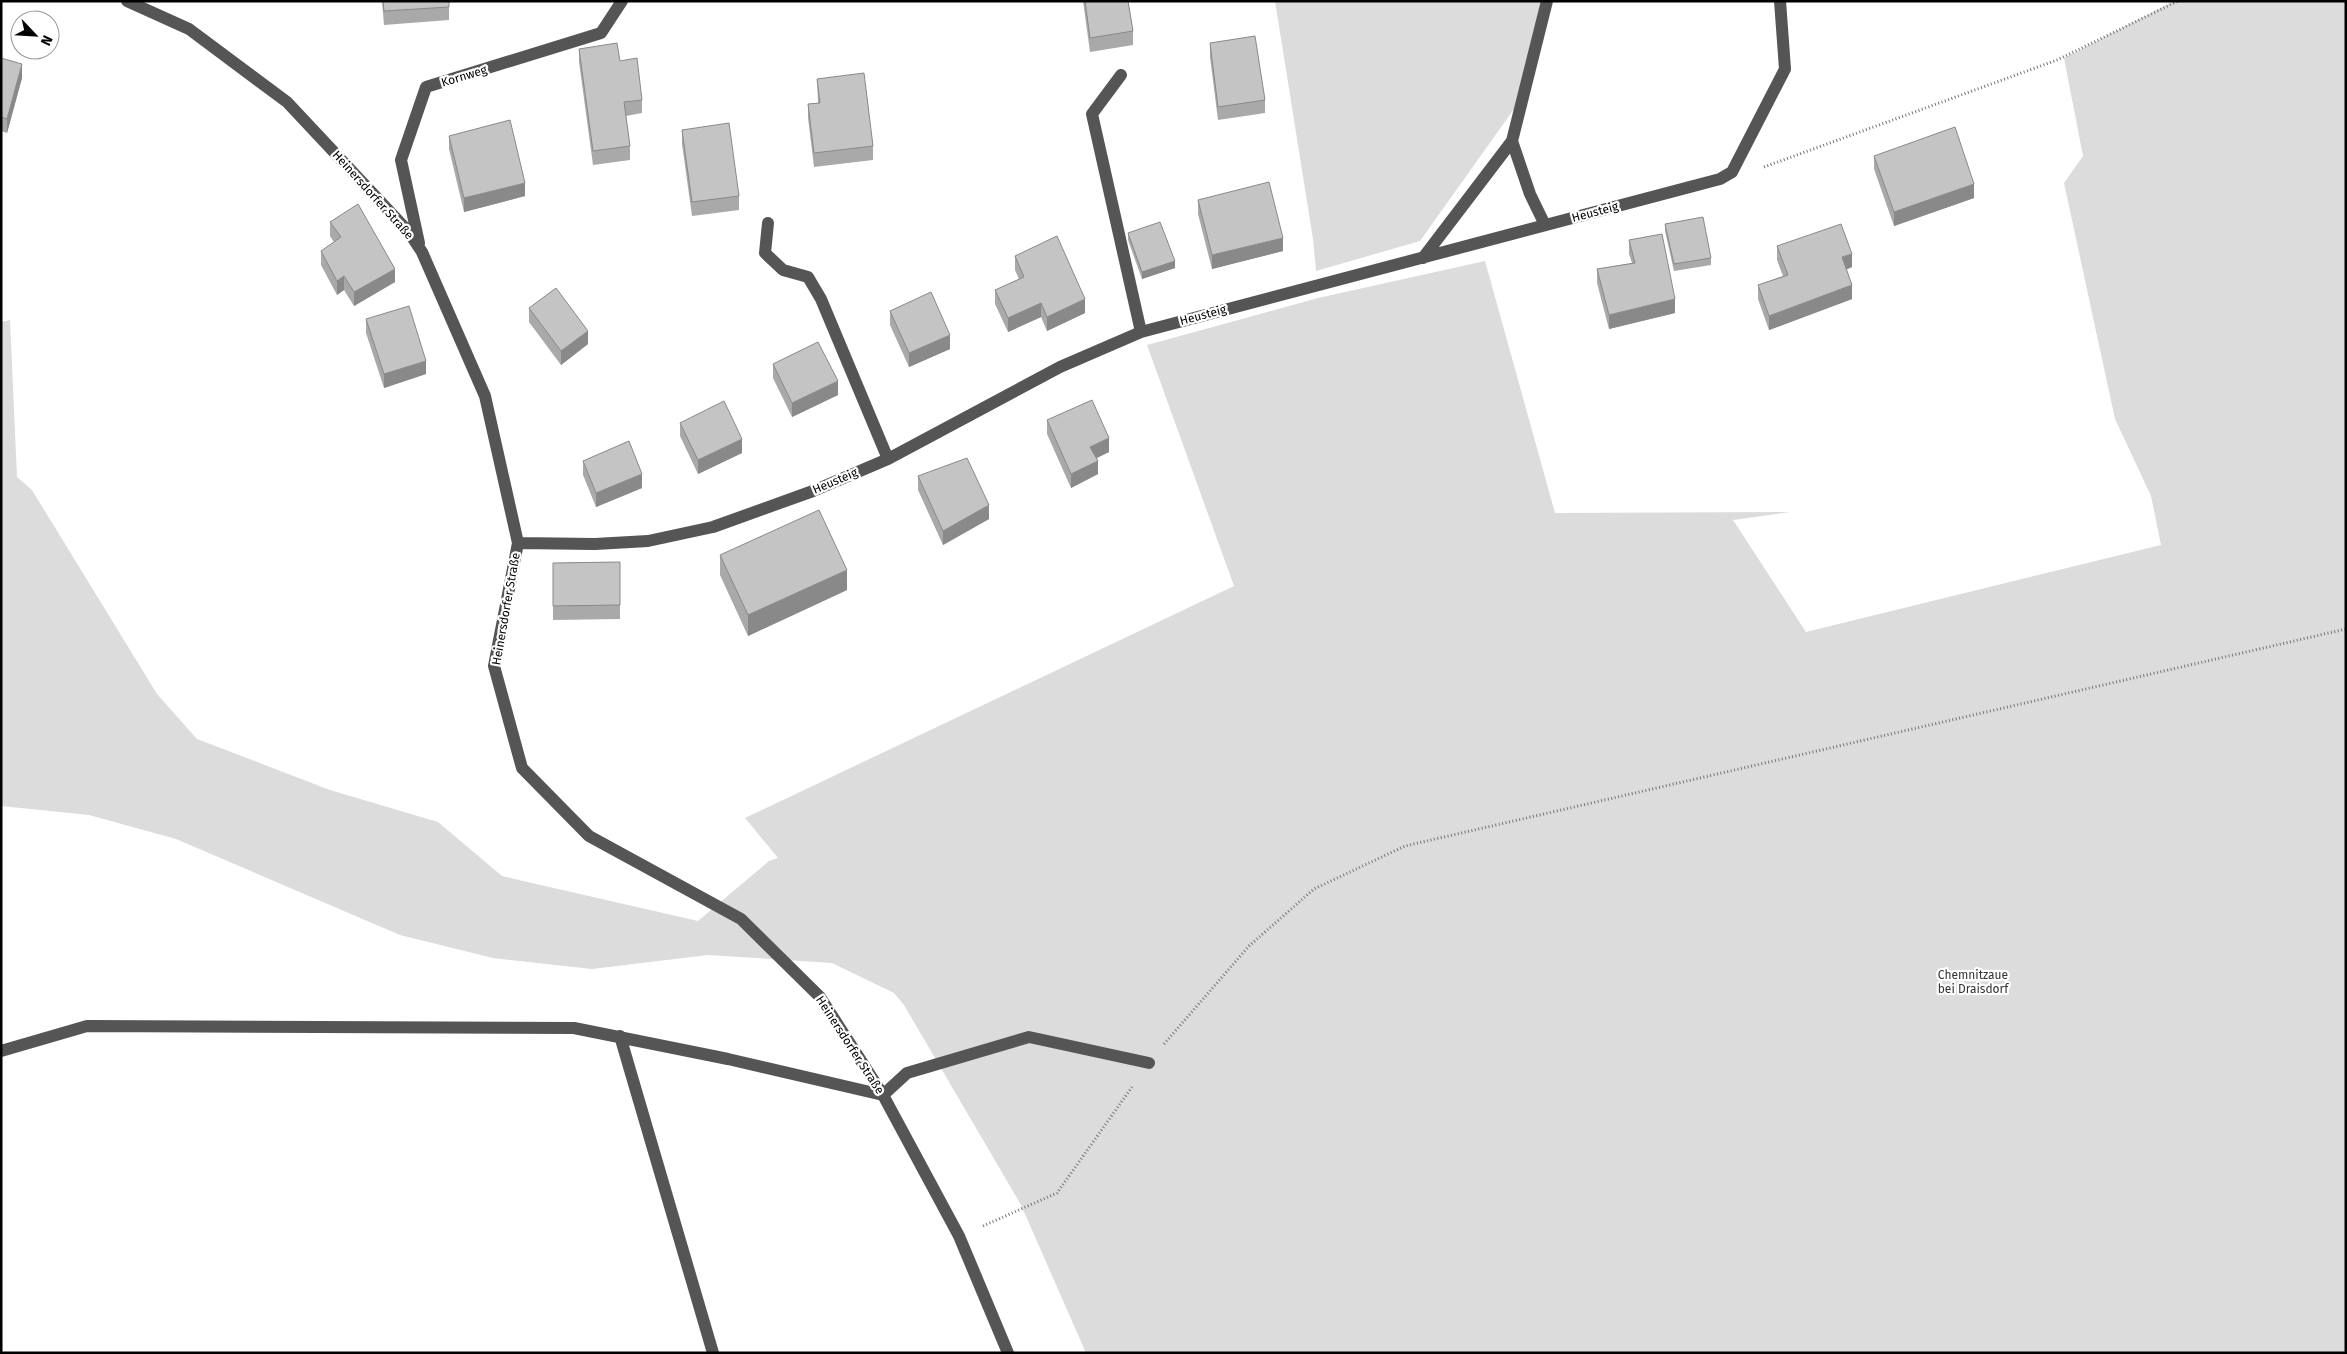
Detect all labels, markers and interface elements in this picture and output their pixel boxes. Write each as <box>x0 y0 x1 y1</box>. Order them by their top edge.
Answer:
north arrow <box>10 10 60 60</box>
text: N <box>37 32 56 48</box>
street label: Kornweg <box>439 62 489 90</box>
street label: Heinersdorfer Straße <box>330 148 416 242</box>
street label: Heusteig <box>1570 199 1621 225</box>
street label: Heusteig <box>1178 302 1229 328</box>
street label: Heusteig <box>810 465 860 497</box>
street label: Heinersdorfer Straße <box>489 552 523 666</box>
park label: Chemnitzaue bei Draisdorf <box>1938 968 2009 996</box>
street label: Heinersdorfer Straße <box>813 993 887 1097</box>

